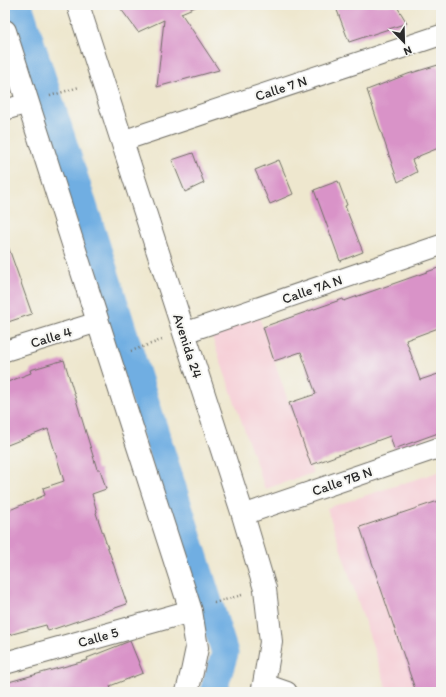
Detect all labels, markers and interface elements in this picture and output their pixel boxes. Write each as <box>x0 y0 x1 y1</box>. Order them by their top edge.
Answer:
north arrow <box>384 22 424 62</box>
text: N <box>402 43 414 58</box>
street label: Calle 7 N <box>253 72 309 105</box>
street label: Calle 7A N <box>280 271 344 308</box>
street label: Avenida 24 <box>169 312 206 381</box>
street label: Calle 4 <box>28 323 74 352</box>
street label: Calle 7B N <box>310 463 375 500</box>
street label: Calle 5 <box>76 624 120 651</box>

